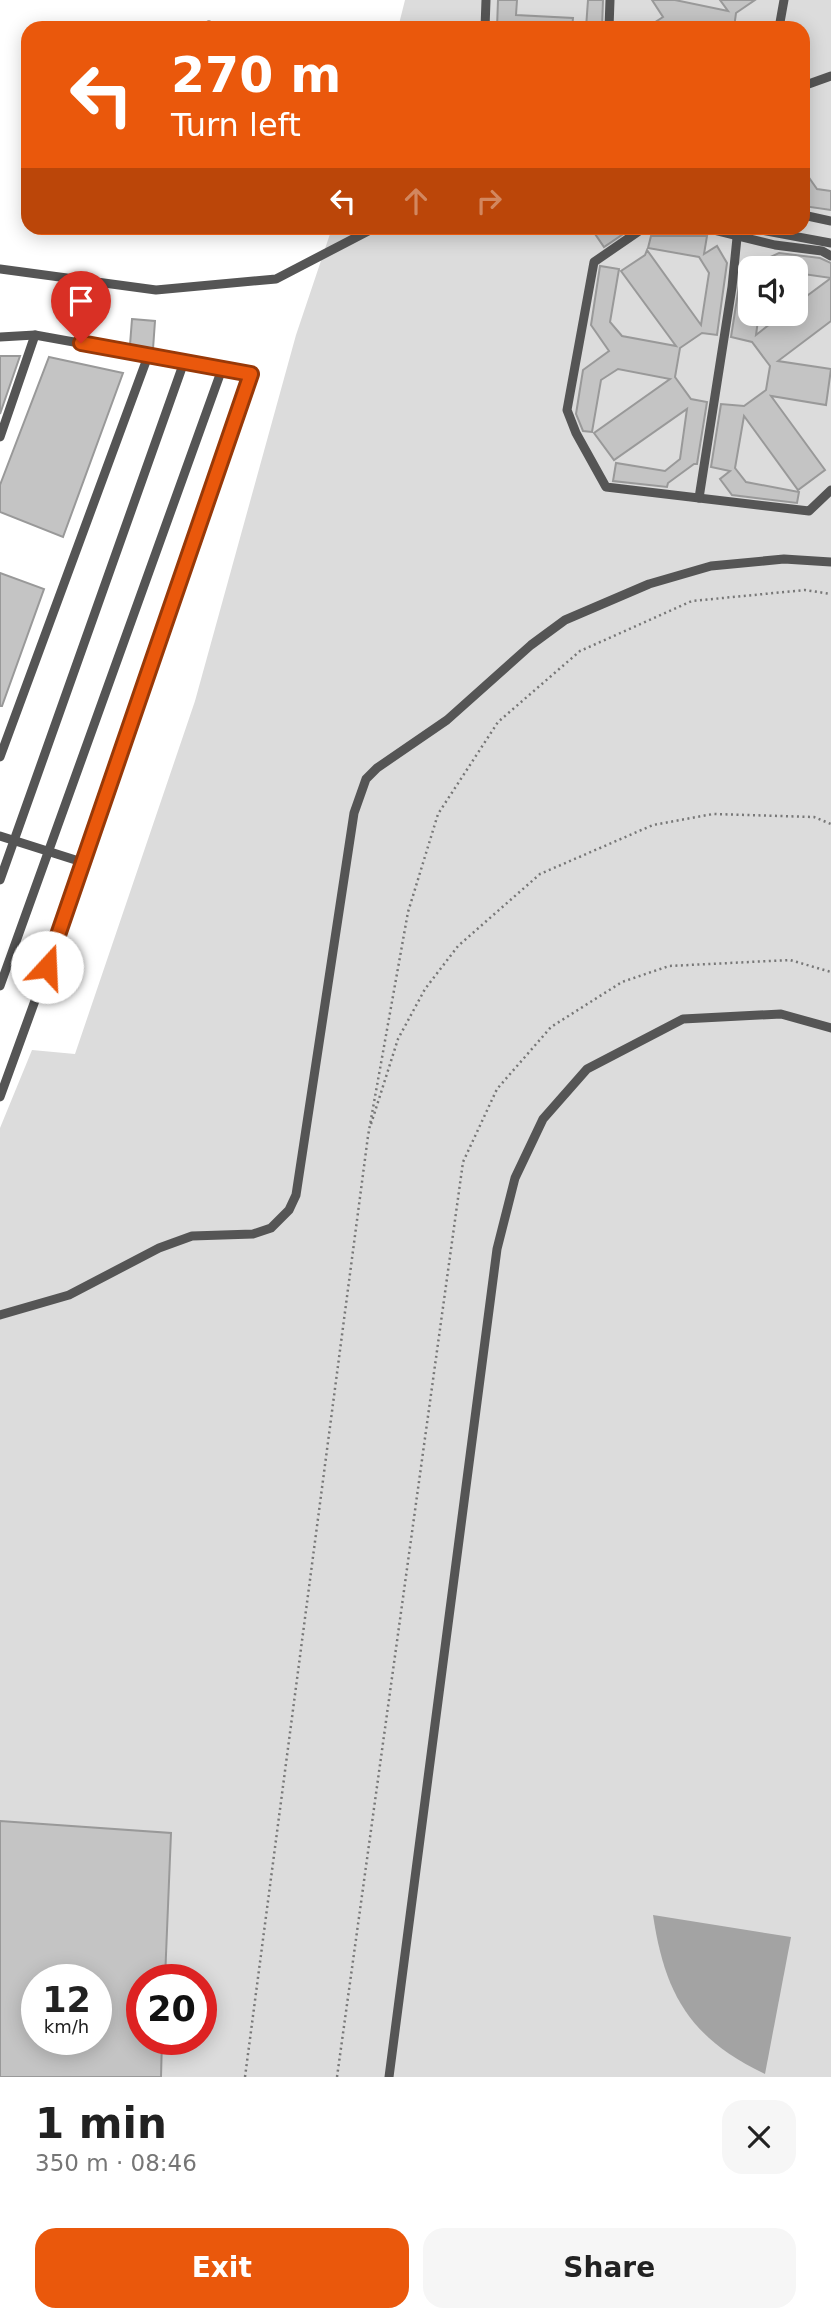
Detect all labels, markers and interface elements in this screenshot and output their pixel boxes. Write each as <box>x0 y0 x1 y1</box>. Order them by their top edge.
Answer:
text: 270 m <box>171 47 341 104</box>
icon: left <box>56 49 147 140</box>
text: Turn left <box>171 106 301 144</box>
icon: left <box>324 182 362 220</box>
icon: ahead <box>397 182 435 220</box>
icon: right <box>470 182 508 220</box>
map controls <box>738 256 808 326</box>
button: sound <box>738 256 808 326</box>
pin <box>51 271 111 343</box>
icon: arrive <box>62 282 100 320</box>
position arrow <box>10 930 84 1004</box>
speed limit sign: 20 <box>126 1964 217 2055</box>
text: 12 <box>42 1980 91 2020</box>
text: km/h <box>44 2016 89 2037</box>
text: 1 min <box>35 2099 167 2148</box>
button: close <box>722 2100 796 2174</box>
text: 350 m · 08:46 <box>35 2150 197 2176</box>
button: Exit <box>35 2228 409 2308</box>
button: Share <box>423 2228 796 2308</box>

